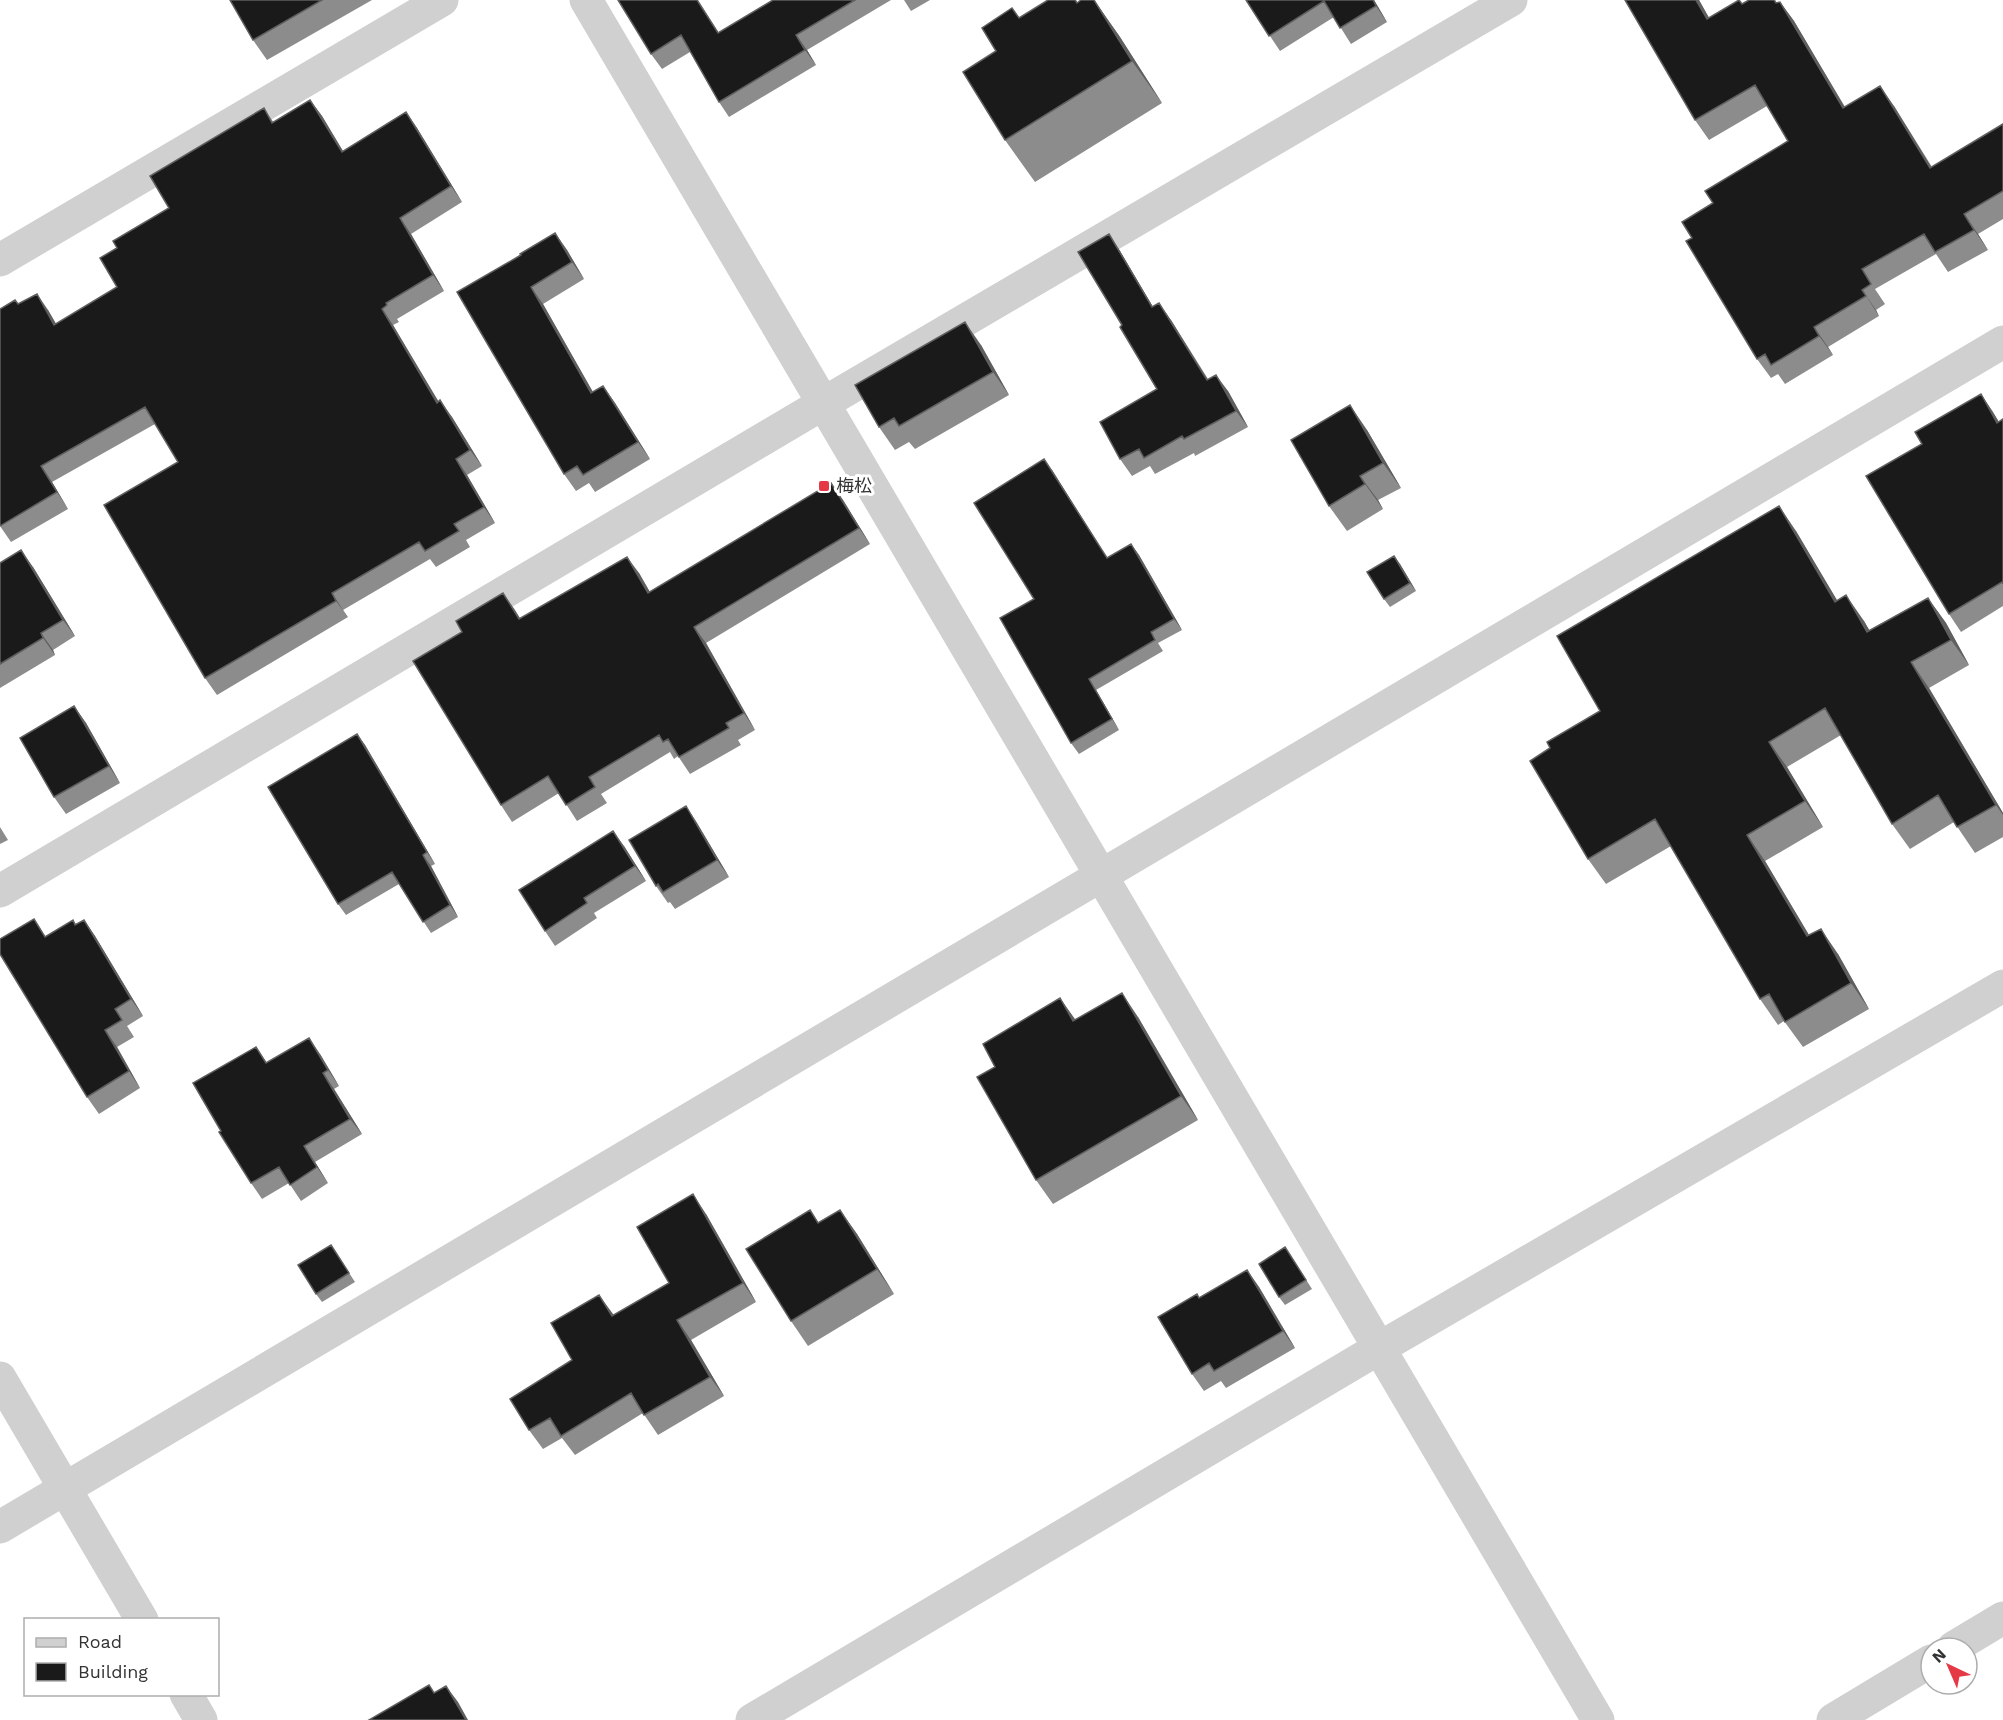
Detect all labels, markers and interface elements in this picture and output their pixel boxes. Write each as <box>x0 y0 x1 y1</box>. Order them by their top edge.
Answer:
place label: 梅松 <box>836 475 872 496</box>
marker: 梅松 <box>817 479 831 493</box>
legend <box>24 1618 219 1696</box>
text: Road <box>78 1631 122 1652</box>
north arrow <box>1919 1636 1979 1696</box>
text: N <box>1928 1645 1950 1667</box>
text: Building <box>78 1661 148 1682</box>

